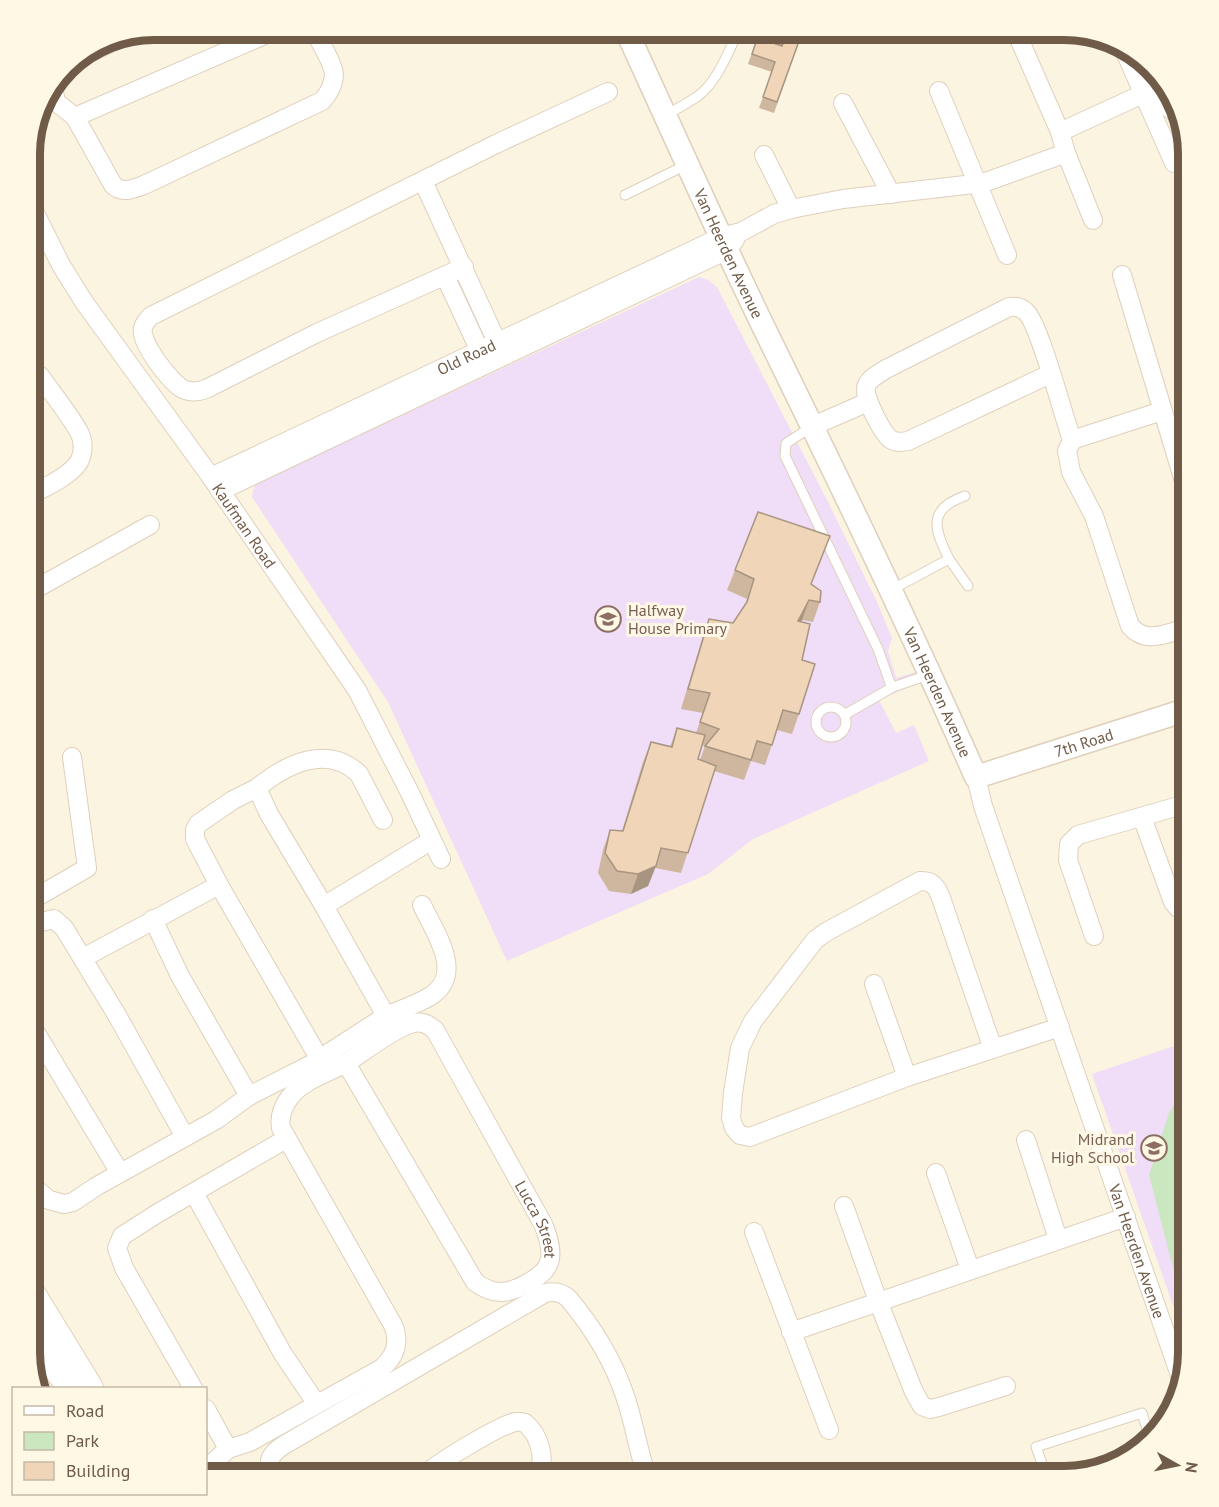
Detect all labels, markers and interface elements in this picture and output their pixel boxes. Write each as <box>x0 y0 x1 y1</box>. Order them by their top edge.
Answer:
street label: Van Heerden Avenue <box>689 185 768 322</box>
street label: Old Road <box>434 335 499 379</box>
street label: Kaufman Road <box>208 479 280 572</box>
place label: Halfway House Primary <box>628 600 728 638</box>
school or university icon: Halfway House Primary <box>593 604 623 634</box>
street label: Van Heerden Avenue <box>899 623 976 760</box>
street label: 7th Road <box>1052 724 1116 761</box>
place label: Midrand High School <box>1051 1129 1134 1167</box>
school or university icon: Midrand High School <box>1139 1133 1169 1163</box>
street label: Lucca Street <box>511 1177 561 1260</box>
street label: Van Heerden Avenue <box>1104 1180 1170 1321</box>
legend <box>12 1387 207 1495</box>
text: Road <box>66 1399 104 1422</box>
text: Park <box>66 1429 99 1452</box>
north arrow <box>1147 1435 1207 1495</box>
text: Building <box>66 1459 130 1482</box>
text: N <box>1181 1461 1203 1474</box>

